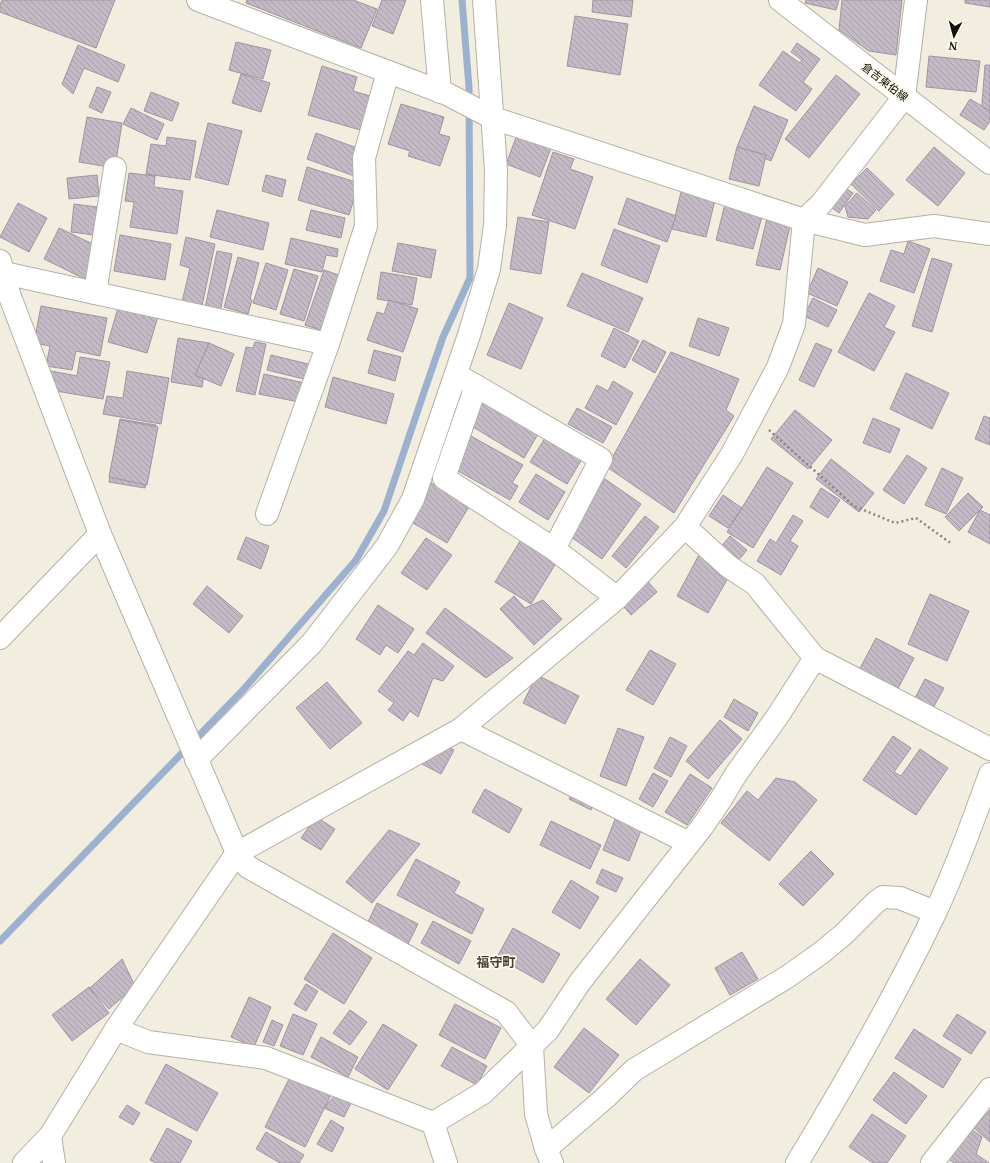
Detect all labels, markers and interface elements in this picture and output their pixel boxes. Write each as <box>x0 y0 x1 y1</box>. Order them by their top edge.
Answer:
north arrow <box>934 16 974 56</box>
text: N <box>947 38 958 54</box>
street label: 倉吉東伯線 <box>859 59 912 104</box>
district label: 福守町 <box>476 953 516 971</box>

